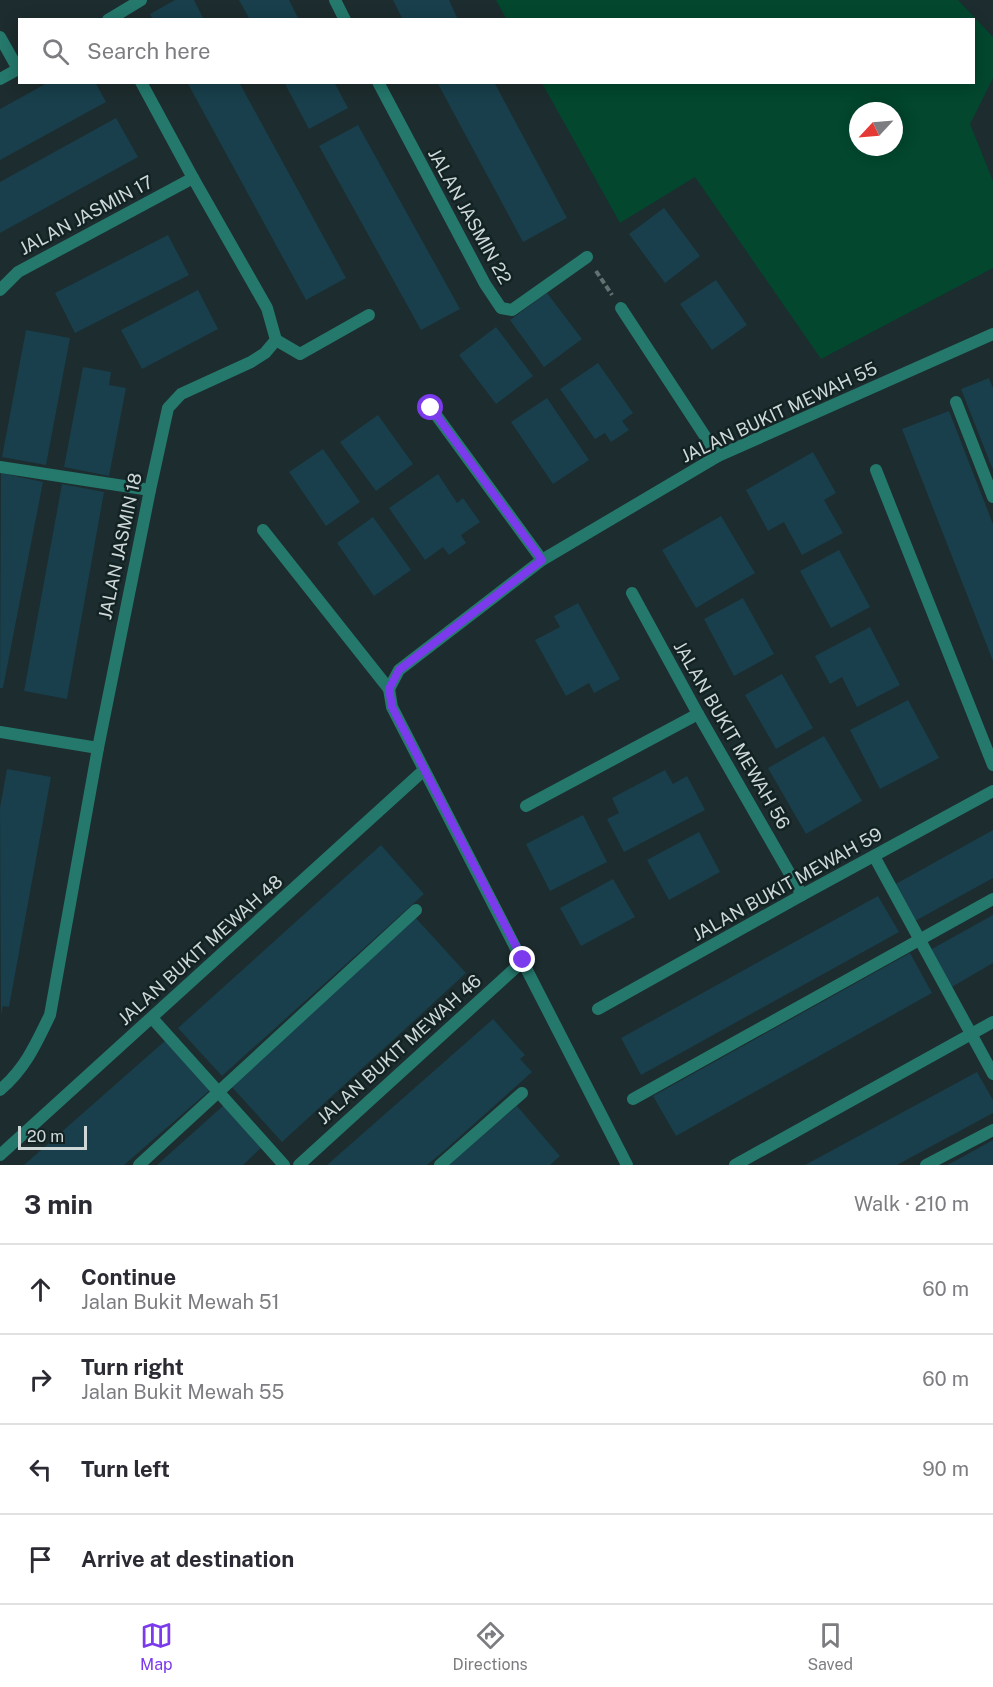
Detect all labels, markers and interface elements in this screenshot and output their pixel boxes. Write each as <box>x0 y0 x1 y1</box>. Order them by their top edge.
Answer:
search box <box>18 18 975 84</box>
icon: search <box>39 35 72 68</box>
text: Search here <box>87 38 211 64</box>
north arrow <box>849 102 903 156</box>
street label: JALAN JASMIN 22 <box>424 145 516 287</box>
street label: JALAN JASMIN 17 <box>15 171 157 259</box>
street label: JALAN BUKIT MEWAH 55 <box>678 357 880 467</box>
route start <box>417 394 443 420</box>
street label: JALAN JASMIN 18 <box>94 471 146 621</box>
street label: JALAN BUKIT MEWAH 56 <box>670 637 794 833</box>
street label: JALAN BUKIT MEWAH 59 <box>688 823 886 945</box>
street label: JALAN BUKIT MEWAH 48 <box>114 871 286 1029</box>
route end <box>509 946 535 972</box>
street label: JALAN BUKIT MEWAH 46 <box>313 970 485 1128</box>
scale bar <box>18 1123 87 1150</box>
text: 20 m <box>27 1127 64 1146</box>
text: 3 min <box>24 1189 93 1220</box>
text: Walk · 210 m <box>854 1192 969 1216</box>
text: Continue <box>81 1264 176 1290</box>
icon: ahead <box>24 1273 57 1306</box>
text: 60 m <box>922 1277 969 1301</box>
text: Jalan Bukit Mewah 51 <box>81 1290 280 1314</box>
text: Turn right <box>81 1354 184 1380</box>
icon: right <box>24 1363 57 1396</box>
text: 60 m <box>922 1367 969 1391</box>
text: Jalan Bukit Mewah 55 <box>81 1380 284 1404</box>
icon: left <box>24 1453 57 1486</box>
text: Turn left <box>81 1456 170 1482</box>
text: 90 m <box>922 1457 969 1481</box>
icon: arrive <box>24 1543 57 1576</box>
text: Arrive at destination <box>81 1546 294 1572</box>
tab: Map <box>140 1619 173 1674</box>
tab: Directions <box>453 1619 528 1674</box>
tab: Saved <box>807 1619 853 1674</box>

